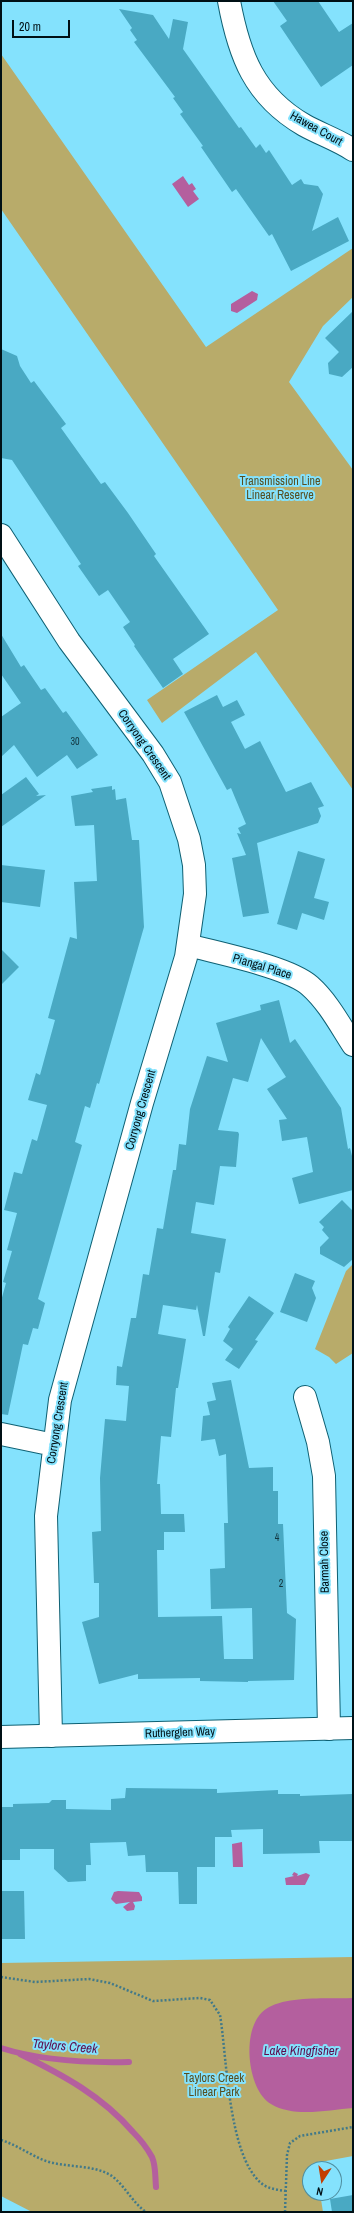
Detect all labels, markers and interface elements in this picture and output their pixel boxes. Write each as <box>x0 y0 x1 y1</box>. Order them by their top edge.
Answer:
scale bar <box>14 12 72 38</box>
text: 20 m <box>19 19 41 35</box>
street label: Hawea Court <box>287 109 345 149</box>
park label: Transmission Line Linear Reserve <box>239 475 321 503</box>
street label: Corryong Crescent <box>114 707 174 783</box>
house number: 30 <box>70 736 80 748</box>
street label: Piangal Place <box>231 951 293 983</box>
street label: Corryong Crescent <box>123 1068 159 1152</box>
street label: Corryong Crescent <box>44 1381 72 1465</box>
street label: Barmah Close <box>317 1531 333 1593</box>
house number: 4 <box>275 1532 279 1544</box>
house number: 2 <box>279 1578 283 1590</box>
street label: Rutherglen Way <box>145 1725 215 1741</box>
water label: Taylors Creek <box>32 2036 98 2058</box>
water label: Lake Kingfisher <box>264 2044 338 2060</box>
park label: Taylors Creek Linear Park <box>184 2072 244 2100</box>
north arrow <box>302 2161 342 2201</box>
text: N <box>315 2184 324 2199</box>

